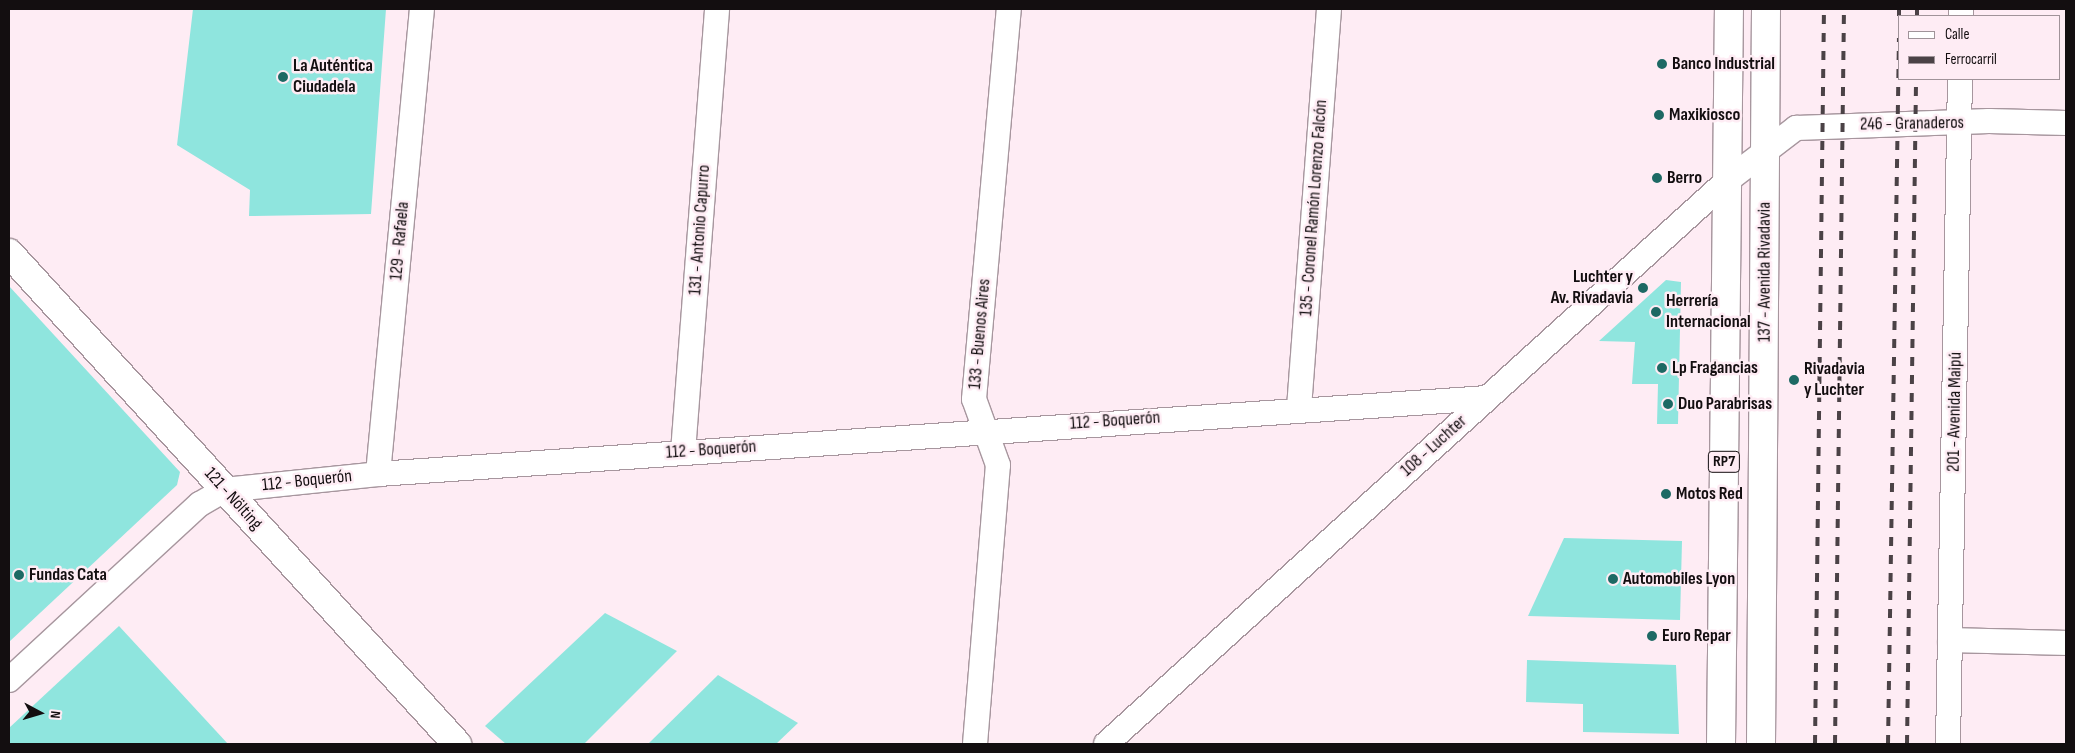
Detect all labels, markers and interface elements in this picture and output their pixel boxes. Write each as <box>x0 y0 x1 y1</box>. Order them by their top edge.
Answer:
legend <box>1898 15 2060 80</box>
text: Calle <box>1945 25 1969 44</box>
text: Ferrocarril <box>1945 50 1997 69</box>
place label: Banco Industrial <box>1672 53 1775 75</box>
place label: La Auténtica Ciudadela <box>293 56 373 98</box>
marker: Banco Industrial <box>1656 58 1668 70</box>
marker: La Auténtica Ciudadela <box>277 71 289 83</box>
street label: 135 - Coronel Ramón Lorenzo Falcón <box>1296 99 1332 317</box>
place label: Maxikiosco <box>1669 104 1740 126</box>
marker: Maxikiosco <box>1653 109 1665 121</box>
street label: 246 - Granaderos <box>1860 112 1964 136</box>
street label: 131 - Antonio Capurro <box>685 164 715 296</box>
place label: Berro <box>1667 167 1702 189</box>
marker: Berro <box>1651 172 1663 184</box>
street label: 129 - Rafaela <box>386 201 414 281</box>
street label: 137 - Avenida Rivadavia <box>1754 202 1776 342</box>
place label: Luchter y Av. Rivadavia <box>1551 267 1633 310</box>
street label: 133 - Buenos Aires <box>964 278 996 390</box>
marker: Luchter y Av. Rivadavia <box>1637 282 1649 294</box>
place label: Herrería Internacional <box>1666 291 1751 334</box>
marker: Herrería Internacional <box>1650 306 1662 318</box>
street label: 201 - Avenida Maipú <box>1943 352 1967 472</box>
place label: Lp Fragancias <box>1672 357 1758 379</box>
place label: Rivadavia y Luchter <box>1804 359 1865 402</box>
marker: Lp Fragancias <box>1656 362 1668 374</box>
marker: Rivadavia y Luchter <box>1788 374 1800 386</box>
place label: Duo Parabrisas <box>1678 393 1772 415</box>
marker: Duo Parabrisas <box>1662 398 1674 410</box>
street label: 112 - Boquerón <box>1069 407 1161 435</box>
street label: 108 - Luchter <box>1396 411 1472 481</box>
street label: 112 - Boquerón <box>665 436 757 464</box>
road number: RP7 <box>1708 448 1740 476</box>
street label: 121 - Nölting <box>199 463 267 535</box>
street label: 112 - Boquerón <box>261 466 353 496</box>
place label: Motos Red <box>1676 483 1743 505</box>
marker: Motos Red <box>1660 488 1672 500</box>
place label: Fundas Cata <box>29 564 107 586</box>
place label: Automobiles Lyon <box>1623 568 1735 590</box>
marker: Fundas Cata <box>13 569 25 581</box>
marker: Automobiles Lyon <box>1607 573 1619 585</box>
place label: Euro Repar <box>1662 625 1731 647</box>
marker: Euro Repar <box>1646 630 1658 642</box>
north arrow <box>15 688 65 738</box>
text: N <box>47 710 64 719</box>

